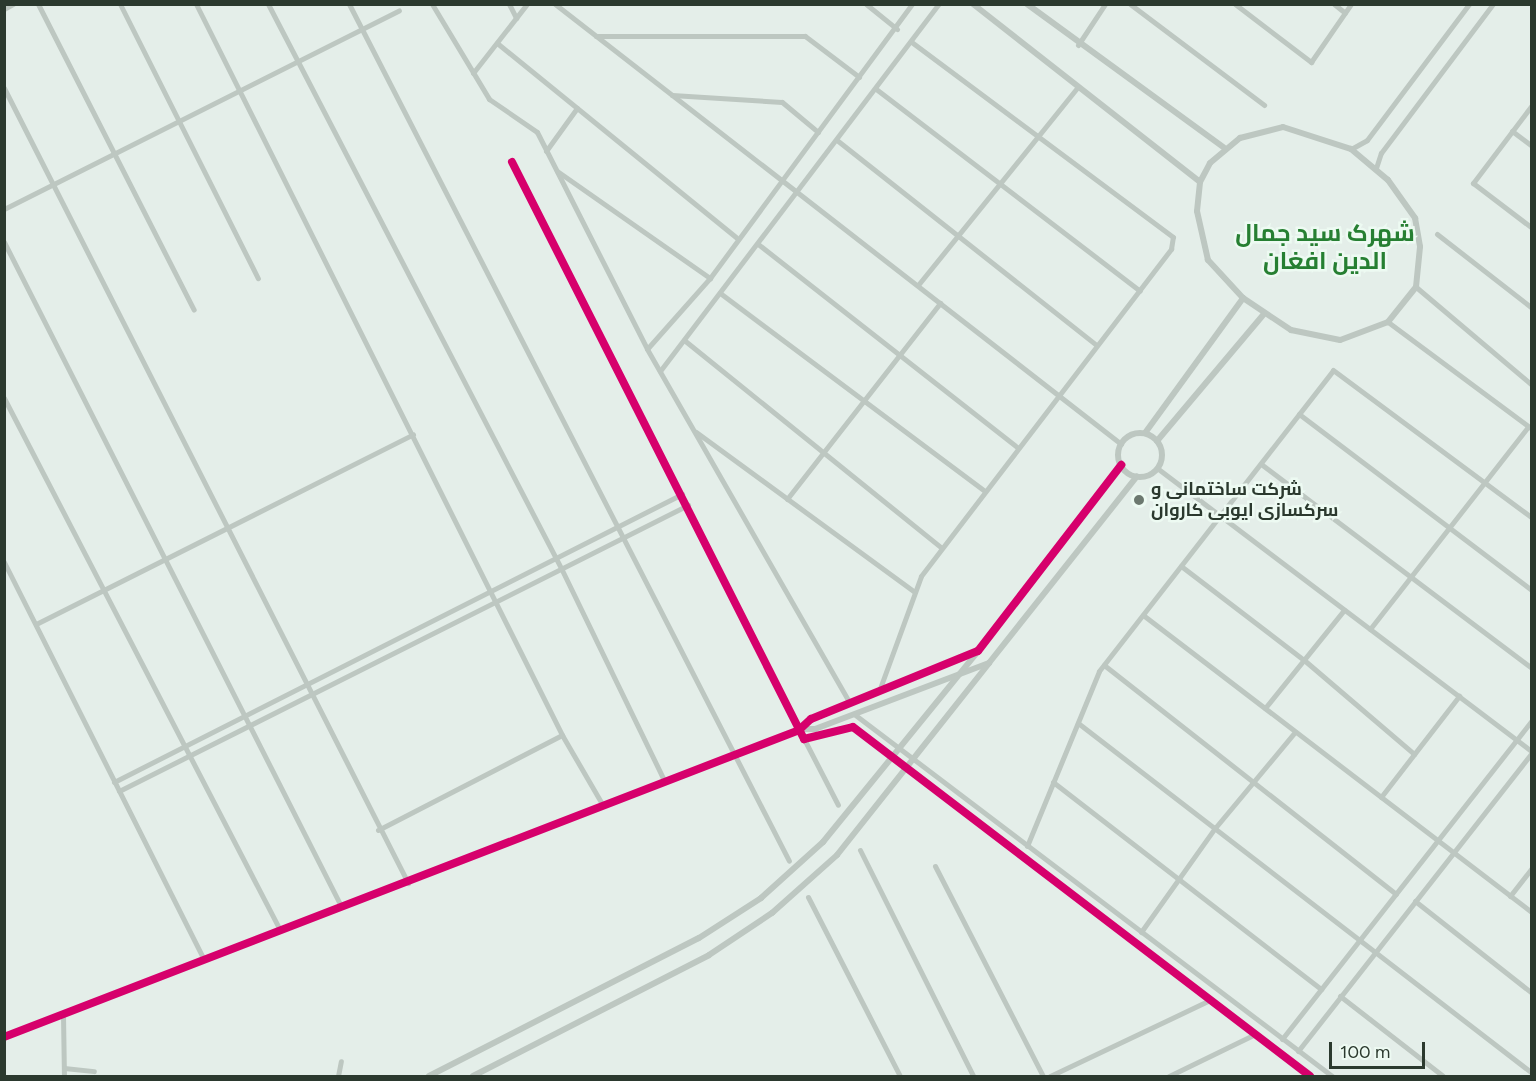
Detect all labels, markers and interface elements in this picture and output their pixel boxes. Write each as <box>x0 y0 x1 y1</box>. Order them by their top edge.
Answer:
district label: شهرک سید جمال الدین افغان <box>1235 219 1415 275</box>
place label: شرکت ساختمانی و سرکسازی ایوبی کاروان <box>1151 479 1338 522</box>
marker: شرکت ساختمانی و سرکسازی ایوبی کاروان <box>1132 493 1146 507</box>
scale bar <box>1332 1030 1428 1068</box>
text: 100 m <box>1340 1041 1390 1063</box>

